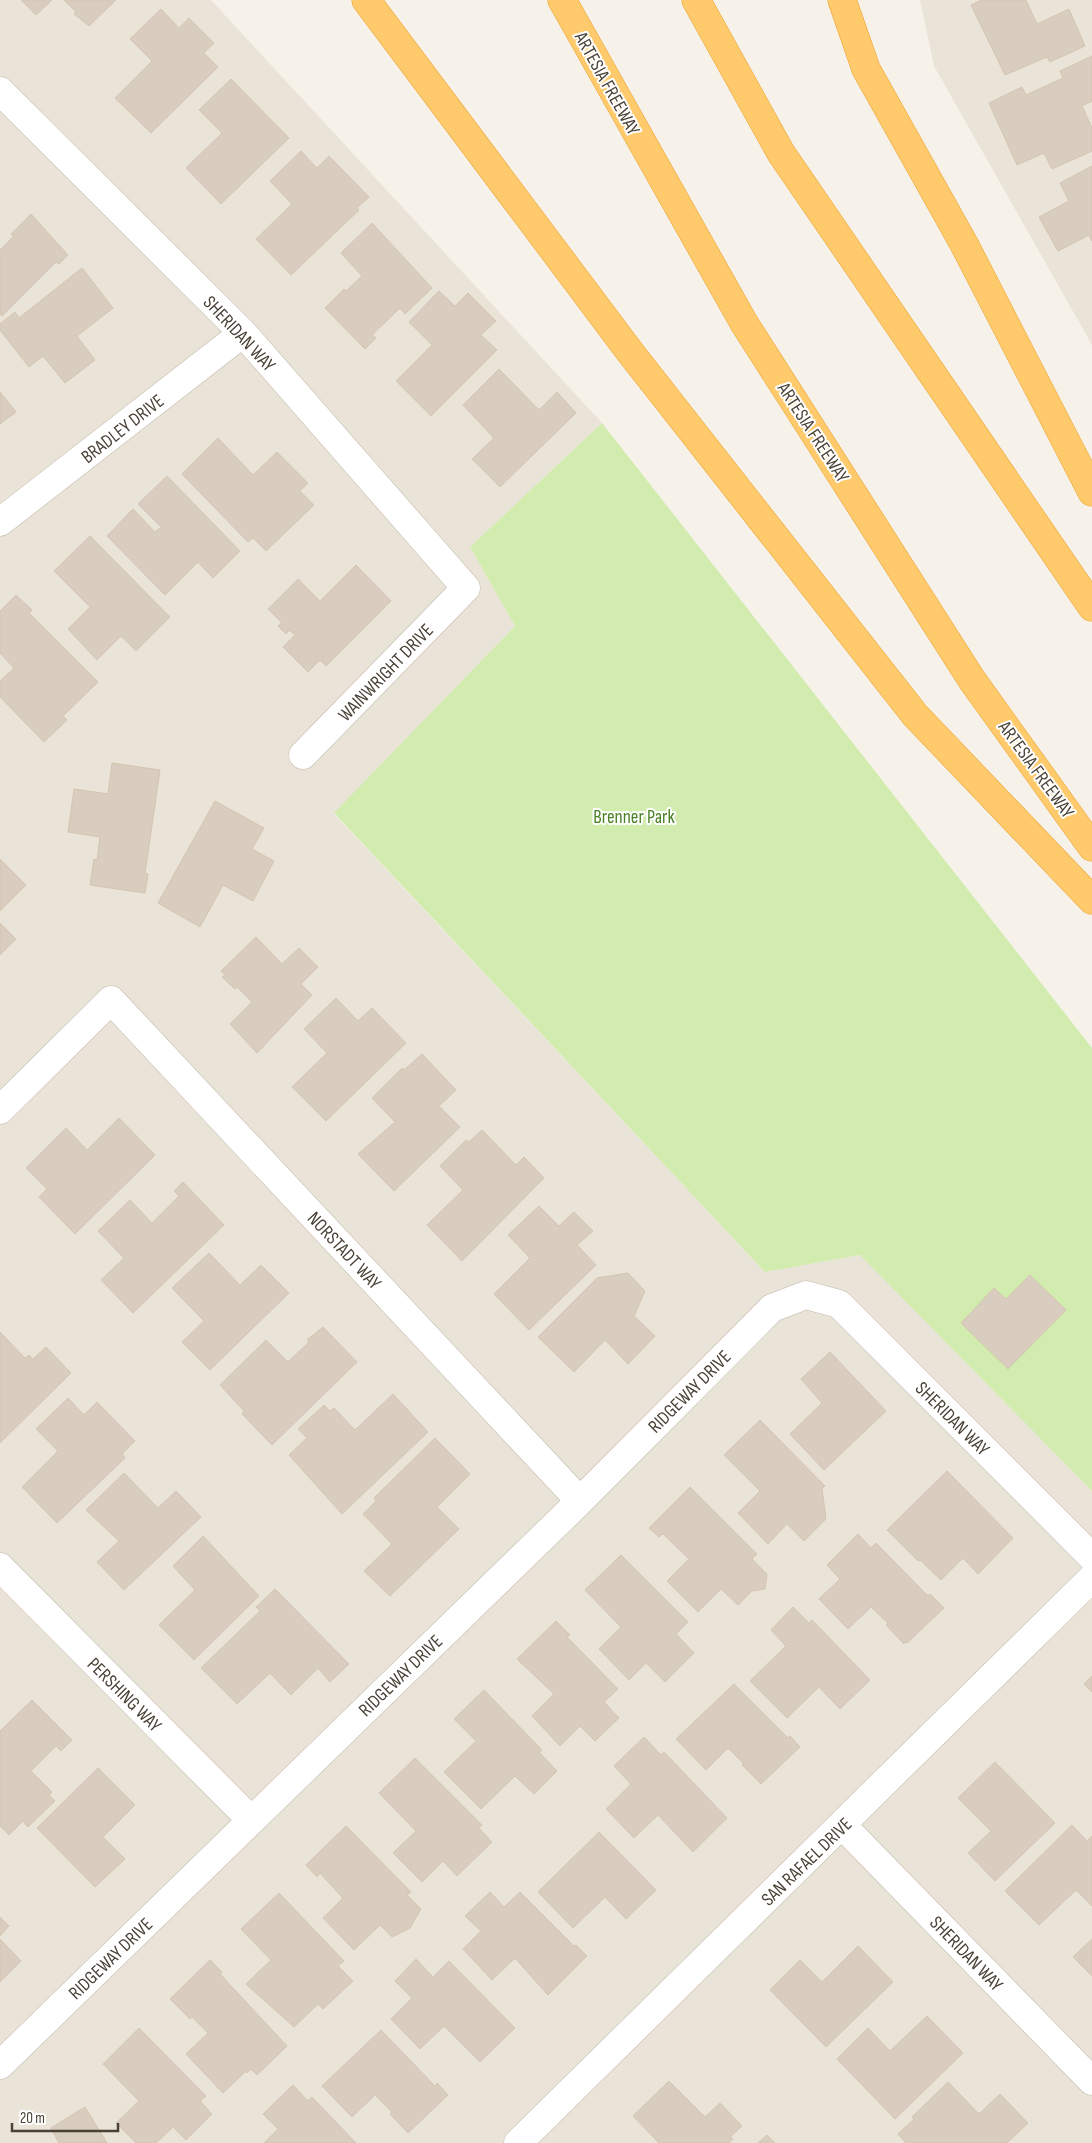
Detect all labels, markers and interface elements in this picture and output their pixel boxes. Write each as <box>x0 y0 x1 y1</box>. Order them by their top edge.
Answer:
street label: ARTESIA FREEWAY <box>568 27 645 139</box>
street label: SHERIDAN WAY <box>198 291 280 377</box>
street label: ARTESIA FREEWAY <box>771 378 854 487</box>
street label: BRADLEY DRIVE <box>77 390 169 469</box>
street label: WAINWRIGHT DRIVE <box>334 619 438 727</box>
street label: ARTESIA FREEWAY <box>992 716 1079 823</box>
park label: Brenner Park <box>593 806 675 829</box>
street label: NORSTADT WAY <box>302 1207 386 1295</box>
street label: RIDGEWAY DRIVE <box>644 1346 736 1438</box>
street label: SHERIDAN WAY <box>910 1377 994 1461</box>
street label: RIDGEWAY DRIVE <box>354 1630 448 1722</box>
street label: PERSHING WAY <box>82 1653 166 1737</box>
street label: SAN RAFAEL DRIVE <box>757 1813 857 1911</box>
street label: SHERIDAN WAY <box>925 1912 1007 1996</box>
street label: RIDGEWAY DRIVE <box>64 1913 158 2005</box>
scale bar <box>12 2100 119 2132</box>
text: 20 m <box>20 2109 45 2128</box>

